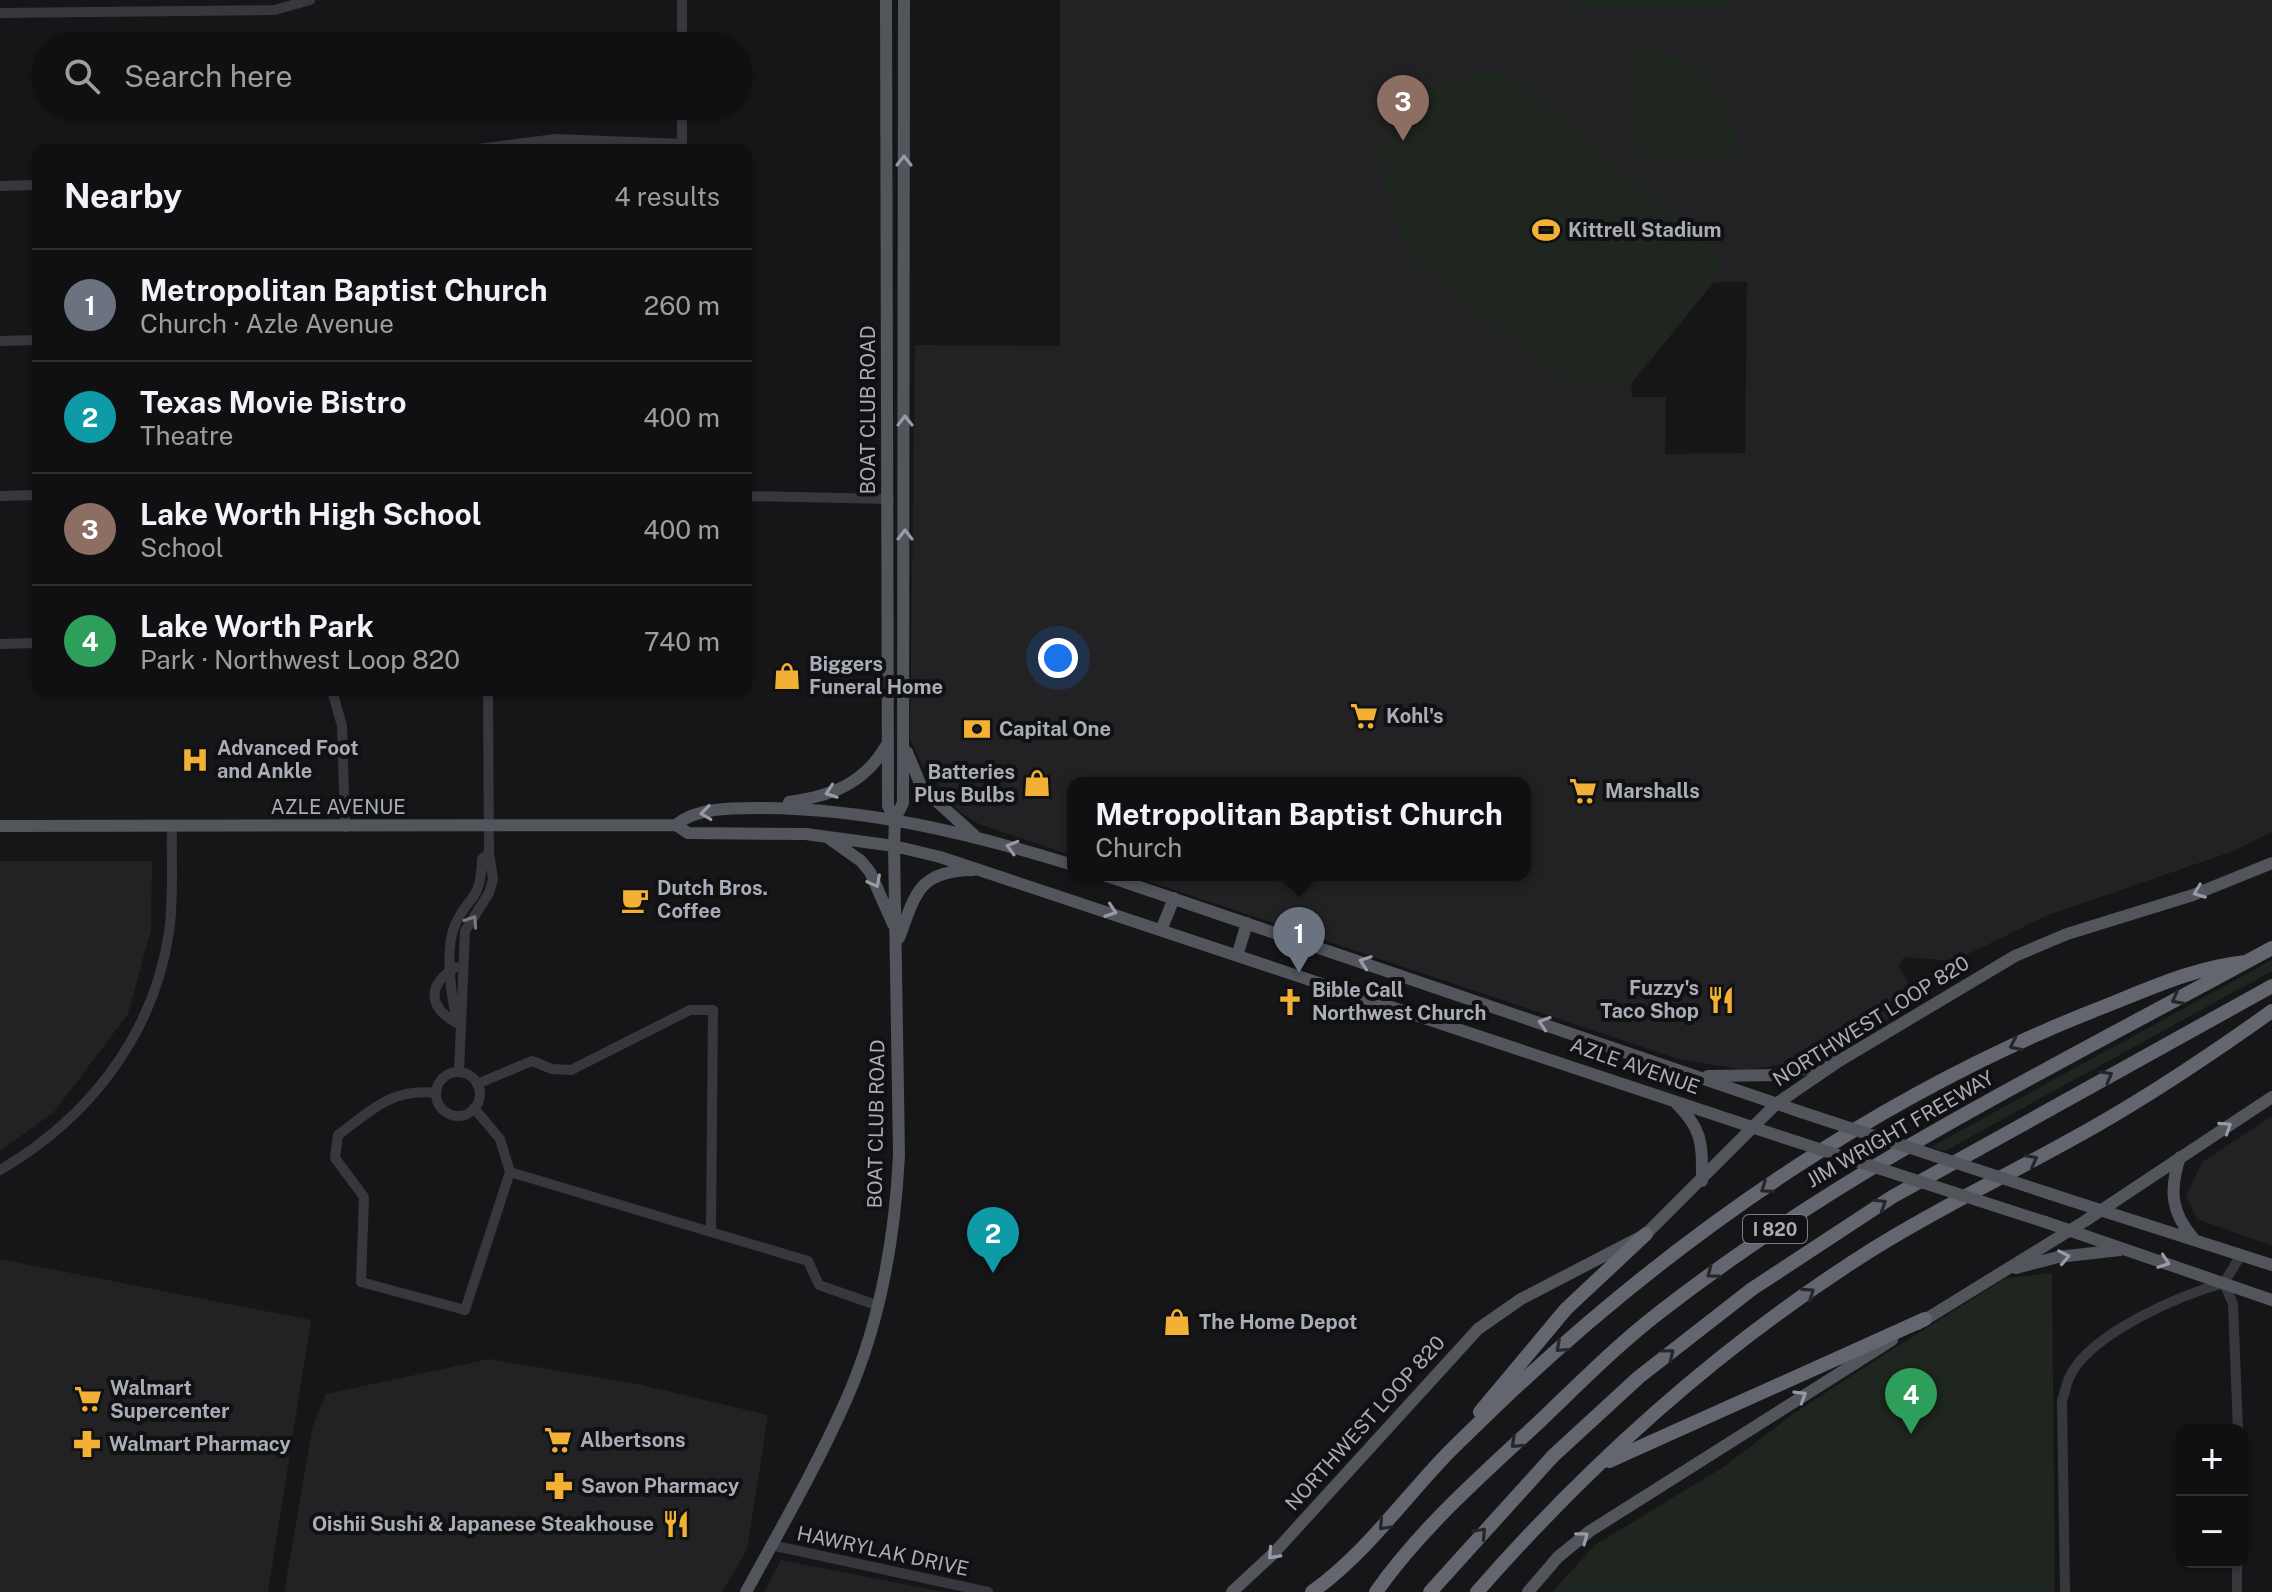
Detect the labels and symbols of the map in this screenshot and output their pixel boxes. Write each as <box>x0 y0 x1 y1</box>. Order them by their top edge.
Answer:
pin: 3 <box>1377 75 1429 141</box>
one-way arrow <box>895 154 913 167</box>
sports icon: Kittrell Stadium <box>1531 215 1561 245</box>
place label: Kittrell Stadium <box>1568 218 1721 242</box>
street label: BOAT CLUB ROAD <box>856 326 880 495</box>
one-way arrow <box>896 414 914 427</box>
one-way arrow <box>896 528 914 541</box>
your location <box>1038 638 1078 678</box>
place label: Biggers Funeral Home <box>809 652 943 699</box>
shop icon: Biggers Funeral Home <box>772 661 802 691</box>
supermarket icon: Kohl's <box>1349 701 1379 731</box>
place label: Kohl's <box>1386 704 1444 728</box>
bank icon: Capital One <box>962 714 992 744</box>
place label: Capital One <box>999 717 1111 741</box>
place label: Advanced Foot and Ankle <box>217 736 359 783</box>
hospital icon: Advanced Foot and Ankle <box>180 745 210 775</box>
place label: Batteries Plus Bulbs <box>914 760 1015 807</box>
shop icon: Batteries Plus Bulbs <box>1022 768 1052 798</box>
supermarket icon: Marshalls <box>1568 776 1598 806</box>
place label: Marshalls <box>1605 779 1700 803</box>
one-way arrow <box>825 783 839 799</box>
street label: AZLE AVENUE <box>270 795 406 819</box>
one-way arrow <box>700 804 713 821</box>
one-way arrow <box>1005 840 1019 856</box>
one-way arrow <box>865 874 880 888</box>
place label: Dutch Bros. Coffee <box>657 876 768 923</box>
one-way arrow <box>2193 882 2207 899</box>
cafe icon: Dutch Bros. Coffee <box>620 885 650 915</box>
one-way arrow <box>1104 902 1118 918</box>
pin: 1 <box>1273 907 1325 973</box>
one-way arrow <box>462 916 477 930</box>
street label: NORTHWEST LOOP 820 <box>1768 951 1974 1091</box>
one-way arrow <box>1359 956 1373 972</box>
place label: Fuzzy's Taco Shop <box>1600 976 1699 1023</box>
place label: Bible Call Northwest Church <box>1312 978 1486 1025</box>
restaurant icon: Fuzzy's Taco Shop <box>1706 985 1736 1015</box>
church icon: Bible Call Northwest Church <box>1275 987 1305 1017</box>
one-way arrow <box>2170 989 2185 1004</box>
one-way arrow <box>1538 1016 1552 1032</box>
street label: AZLE AVENUE <box>1567 1033 1703 1099</box>
one-way arrow <box>2009 1035 2023 1051</box>
street label: BOAT CLUB ROAD <box>863 1039 889 1209</box>
street label: JIM WRIGHT FREEWAY <box>1802 1065 1998 1193</box>
one-way arrow <box>2099 1070 2113 1085</box>
one-way arrow <box>2217 1122 2232 1137</box>
one-way arrow <box>2024 1154 2038 1169</box>
one-way arrow <box>1760 1178 1774 1193</box>
one-way arrow <box>1872 1198 1886 1213</box>
pin: 2 <box>967 1207 1019 1273</box>
road number: I 820 <box>1743 1215 1807 1243</box>
one-way arrow <box>2057 1249 2070 1266</box>
one-way arrow <box>2156 1252 2170 1268</box>
one-way arrow <box>1706 1263 1721 1277</box>
one-way arrow <box>1800 1288 1815 1303</box>
shop icon: The Home Depot <box>1162 1307 1192 1337</box>
place label: The Home Depot <box>1199 1310 1357 1334</box>
street label: NORTHWEST LOOP 820 <box>1280 1331 1450 1515</box>
one-way arrow <box>1555 1338 1570 1352</box>
one-way arrow <box>1660 1349 1674 1364</box>
pin: 4 <box>1885 1368 1937 1434</box>
place label: Walmart Supercenter <box>110 1376 229 1423</box>
supermarket icon: Walmart Supercenter <box>73 1384 103 1414</box>
one-way arrow <box>1792 1390 1807 1405</box>
supermarket icon: Albertsons <box>543 1425 573 1455</box>
place label: Albertsons <box>580 1428 685 1452</box>
pharmacy icon: Walmart Pharmacy <box>72 1429 102 1459</box>
place label: Walmart Pharmacy <box>109 1432 291 1456</box>
one-way arrow <box>1511 1433 1525 1448</box>
pharmacy icon: Savon Pharmacy <box>544 1471 574 1501</box>
place label: Savon Pharmacy <box>581 1474 739 1498</box>
restaurant icon: Oishii Sushi & Japanese Steakhouse <box>661 1509 691 1539</box>
place label: Oishii Sushi & Japanese Steakhouse <box>312 1512 654 1536</box>
one-way arrow <box>1379 1515 1393 1530</box>
street label: HAWRYLAK DRIVE <box>795 1521 971 1581</box>
one-way arrow <box>1471 1528 1486 1543</box>
one-way arrow <box>1574 1533 1589 1547</box>
one-way arrow <box>1267 1545 1282 1559</box>

